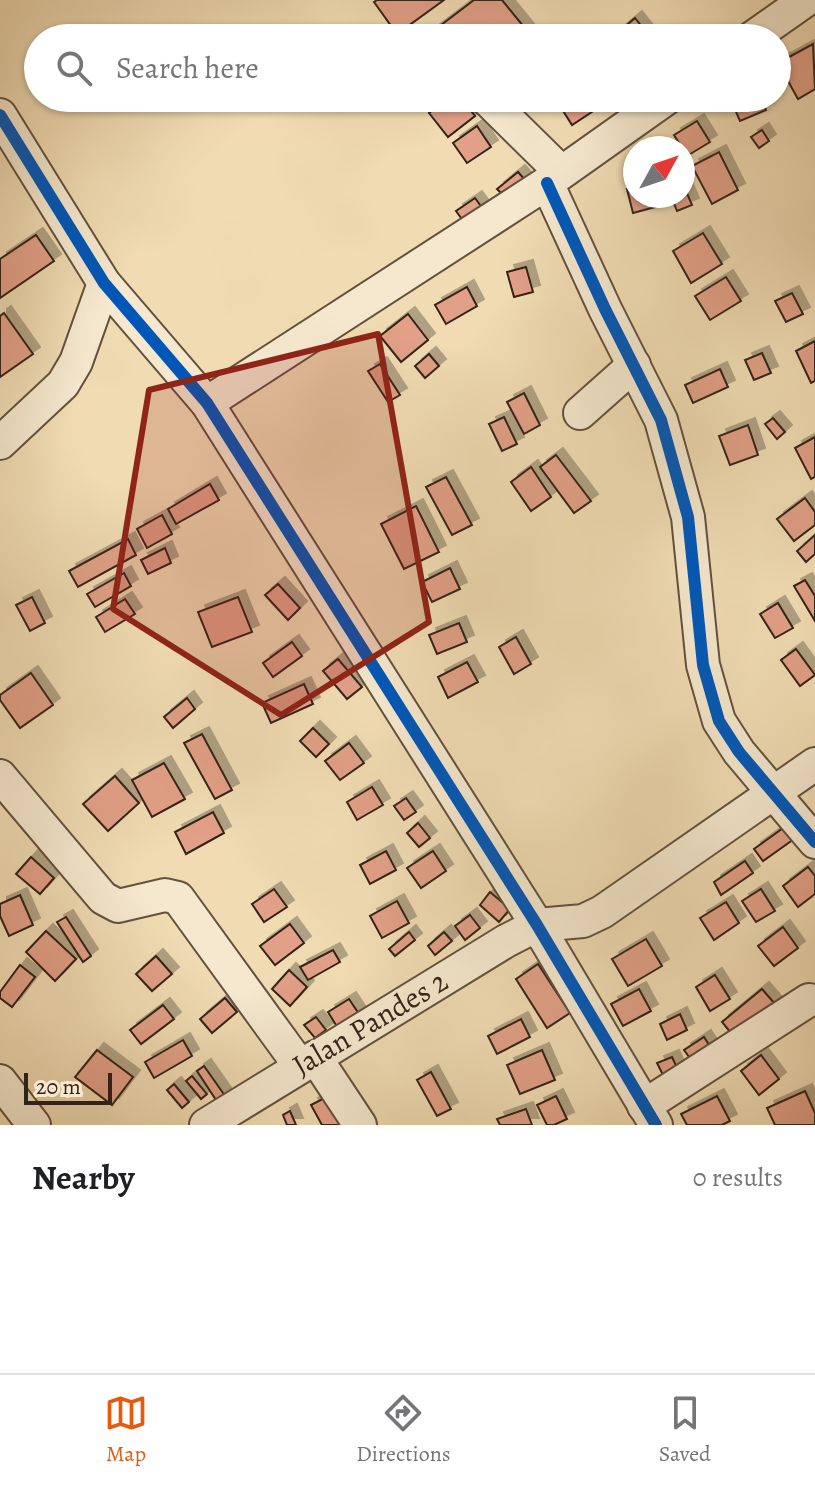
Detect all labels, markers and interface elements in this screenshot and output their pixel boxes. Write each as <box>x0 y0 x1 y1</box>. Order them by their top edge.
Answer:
search box <box>24 24 791 112</box>
icon: search <box>52 46 96 90</box>
text: Search here <box>116 48 259 88</box>
north arrow <box>623 136 695 208</box>
street label: Jalan Pandes 2 <box>285 961 455 1085</box>
scale bar <box>24 1069 112 1105</box>
text: 20 m <box>36 1072 81 1102</box>
text: Nearby <box>32 1154 135 1201</box>
text: 0 results <box>693 1160 783 1195</box>
tab: Map <box>104 1391 148 1469</box>
tab: Directions <box>356 1391 451 1469</box>
tab: Saved <box>659 1391 711 1469</box>

